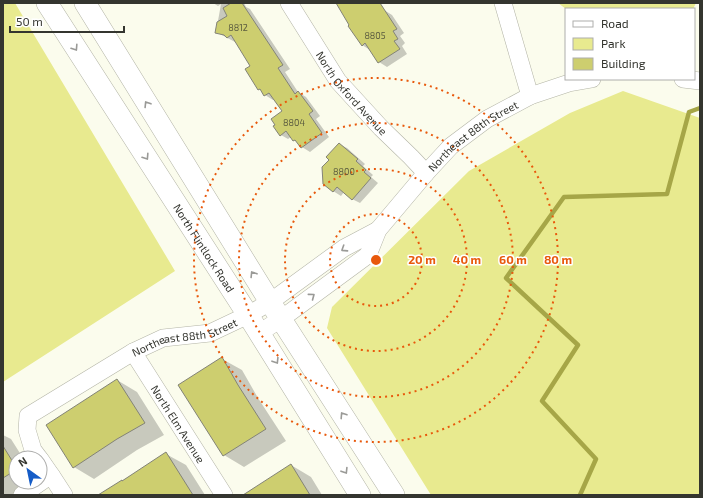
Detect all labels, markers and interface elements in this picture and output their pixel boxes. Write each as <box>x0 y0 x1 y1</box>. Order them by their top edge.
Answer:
scale bar <box>10 8 124 34</box>
legend <box>565 8 695 80</box>
text: 50 m <box>16 14 43 28</box>
text: Road <box>601 16 629 30</box>
house number: 8812 <box>228 22 248 33</box>
house number: 8805 <box>364 30 386 41</box>
text: Park <box>601 36 626 50</box>
one-way arrow <box>71 43 78 50</box>
street label: North Oxford Avenue <box>314 48 390 137</box>
text: Building <box>601 56 646 70</box>
street label: Northeast 88th Street <box>425 97 520 174</box>
one-way arrow <box>145 101 152 108</box>
house number: 8804 <box>283 117 305 128</box>
one-way arrow <box>141 153 148 160</box>
house number: 8800 <box>333 166 355 177</box>
street label: North Flintlock Road <box>171 201 238 294</box>
one-way arrow <box>341 244 348 251</box>
text: 20 m <box>408 252 436 266</box>
text: 40 m <box>453 252 481 266</box>
text: 60 m <box>499 252 527 266</box>
text: 80 m <box>544 252 572 266</box>
centre of rings <box>369 253 383 267</box>
one-way arrow <box>250 271 257 278</box>
one-way arrow <box>308 293 315 301</box>
street label: Northeast 88th Street <box>129 315 239 358</box>
one-way arrow <box>271 357 279 364</box>
street label: North Elm Avenue <box>149 382 208 465</box>
one-way arrow <box>340 412 347 419</box>
north arrow <box>8 450 48 490</box>
text: N <box>15 454 29 469</box>
one-way arrow <box>340 467 347 474</box>

